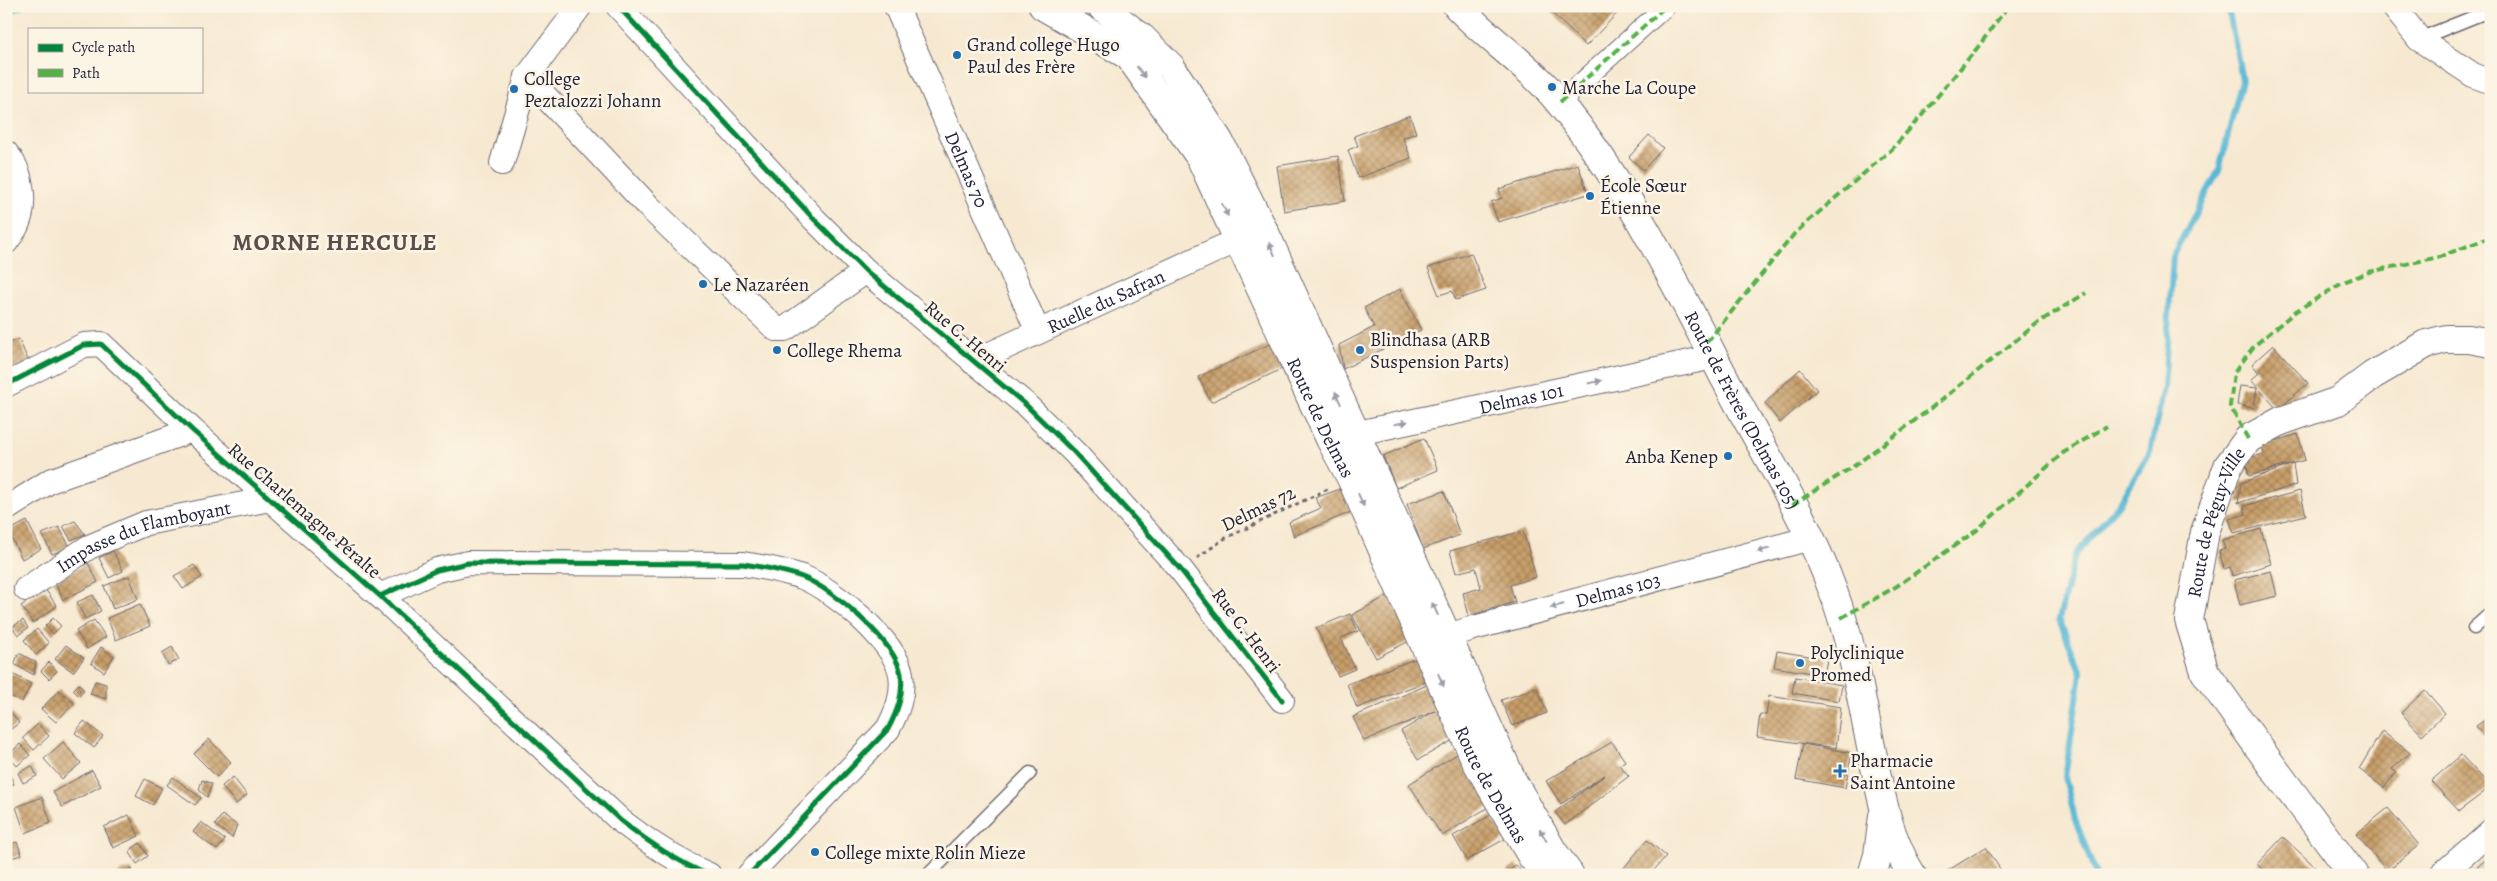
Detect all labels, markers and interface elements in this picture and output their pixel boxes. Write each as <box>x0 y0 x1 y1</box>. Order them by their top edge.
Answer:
legend <box>28 28 202 92</box>
place label: Grand college Hugo Paul des Frère <box>967 32 1120 80</box>
text: Cycle path <box>72 37 135 57</box>
marker: Grand college Hugo Paul des Frère <box>951 49 963 61</box>
text: Path <box>72 63 100 83</box>
one-way arrow <box>1135 65 1146 78</box>
place label: College Peztalozzi Johann <box>524 66 661 114</box>
place label: Marche La Coupe <box>1562 75 1696 101</box>
marker: Marche La Coupe <box>1546 81 1558 93</box>
marker: College Peztalozzi Johann <box>508 83 520 95</box>
street label: Delmas 70 <box>938 127 994 212</box>
place label: École Sœur Étienne <box>1600 173 1687 221</box>
marker: École Sœur Étienne <box>1584 190 1596 202</box>
one-way arrow <box>1222 203 1230 217</box>
district label: MORNE HERCULE <box>232 226 438 258</box>
one-way arrow <box>1268 242 1276 256</box>
street label: Ruelle du Safran <box>1043 263 1169 340</box>
place label: Le Nazaréen <box>713 272 809 298</box>
marker: Le Nazaréen <box>697 278 709 290</box>
street label: Rue C. Henri <box>919 295 1012 379</box>
street label: Route de Frères (Delmas 105) <box>1678 306 1806 514</box>
place label: Blindhasa (ARB Suspension Parts) <box>1370 327 1509 375</box>
place label: College Rhema <box>787 338 902 364</box>
marker: College Rhema <box>771 344 783 356</box>
marker: Blindhasa (ARB Suspension Parts) <box>1354 344 1366 356</box>
street label: Route de Delmas <box>1280 353 1360 483</box>
street label: Delmas 101 <box>1476 377 1566 421</box>
one-way arrow <box>1587 378 1602 386</box>
one-way arrow <box>1334 391 1342 405</box>
one-way arrow <box>1394 419 1409 427</box>
street label: Rue Charlemagne Péralte <box>222 437 387 585</box>
street label: Route de Péguy-Ville <box>2181 442 2252 600</box>
place label: Anba Kenep <box>1625 444 1718 470</box>
marker: Anba Kenep <box>1722 450 1734 462</box>
street label: Delmas 72 <box>1217 480 1300 538</box>
one-way arrow <box>1357 493 1365 507</box>
street label: Impasse du Flamboyant <box>51 495 233 579</box>
one-way arrow <box>1757 547 1772 555</box>
street label: Delmas 103 <box>1573 567 1663 614</box>
street label: Rue C. Henri <box>1206 583 1287 678</box>
one-way arrow <box>1430 602 1439 617</box>
one-way arrow <box>1549 602 1564 610</box>
place label: Polyclinique Promed <box>1810 640 1904 688</box>
marker: Polyclinique Promed <box>1794 657 1806 669</box>
one-way arrow <box>1437 673 1445 687</box>
street label: Route de Delmas <box>1448 722 1533 849</box>
place label: Pharmacie Saint Antoine <box>1850 748 1956 796</box>
marker: Pharmacie Saint Antoine <box>1834 765 1846 777</box>
one-way arrow <box>1539 827 1547 842</box>
place label: College mixte Rolin Mieze <box>825 840 1026 866</box>
marker: College mixte Rolin Mieze <box>809 846 821 858</box>

